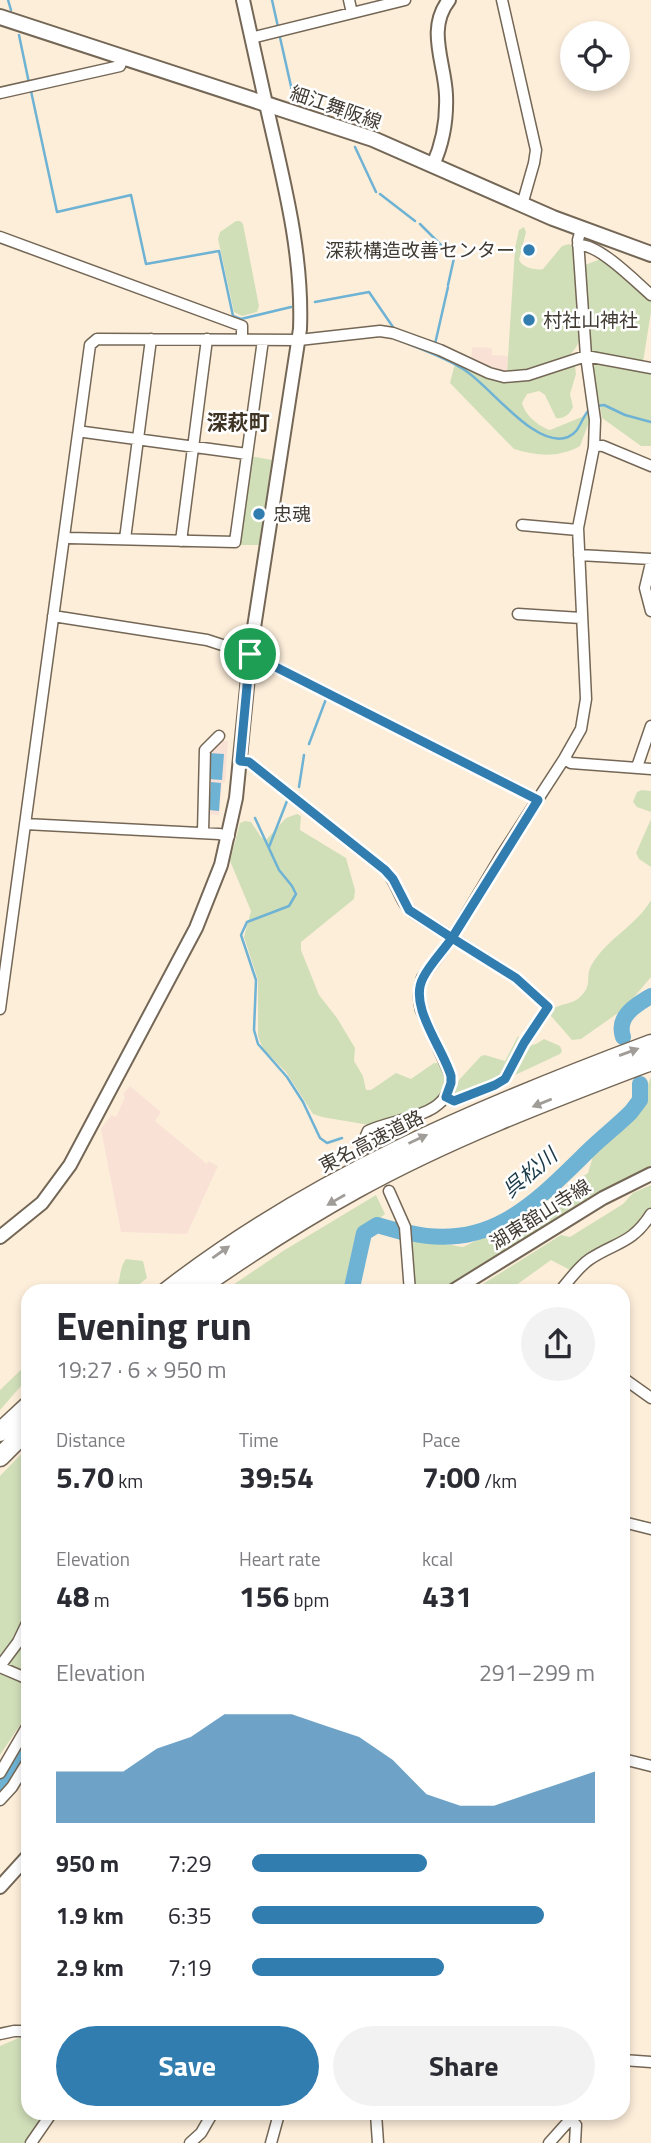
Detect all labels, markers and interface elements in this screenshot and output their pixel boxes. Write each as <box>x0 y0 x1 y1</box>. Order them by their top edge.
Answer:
map controls <box>560 21 630 91</box>
button: locate <box>560 21 630 91</box>
street label: 細江舞阪線 <box>287 77 386 136</box>
place label: 深萩構造改善センター <box>325 235 515 264</box>
marker: 深萩構造改善センター <box>521 242 537 258</box>
place label: 村社山神社 <box>543 305 638 334</box>
marker: 村社山神社 <box>521 312 537 328</box>
district label: 深萩町 <box>207 406 270 438</box>
place label: 忠魂 <box>273 499 311 528</box>
marker: 忠魂 <box>251 506 267 522</box>
pin <box>220 624 280 684</box>
icon: arrive <box>231 635 269 673</box>
one-way arrow <box>618 1047 639 1058</box>
one-way arrow <box>531 1098 552 1109</box>
street label: 東名高速道路 <box>313 1102 428 1179</box>
one-way arrow <box>408 1133 429 1144</box>
water label: 呉松川 <box>495 1138 565 1205</box>
street label: 湖東舘山寺線 <box>484 1171 596 1256</box>
one-way arrow <box>326 1194 346 1206</box>
one-way arrow <box>212 1246 231 1259</box>
text: Evening run <box>56 1297 252 1355</box>
button: share <box>521 1307 595 1381</box>
text: 19:27 · 6 × 950 m <box>56 1352 226 1387</box>
text: Distance <box>56 1425 125 1454</box>
text: Time <box>239 1425 279 1454</box>
text: Pace <box>422 1425 460 1454</box>
text: 5.70 <box>56 1454 114 1500</box>
text: 39:54 <box>239 1454 314 1500</box>
text: 7:00 <box>422 1454 480 1500</box>
text: km <box>114 1466 143 1495</box>
text: /km <box>480 1466 517 1495</box>
text: Elevation <box>56 1544 130 1573</box>
text: Heart rate <box>239 1544 321 1573</box>
text: kcal <box>422 1544 453 1573</box>
text: 48 <box>56 1573 90 1619</box>
text: 156 <box>239 1573 289 1619</box>
text: 431 <box>422 1573 472 1619</box>
text: m <box>90 1585 110 1614</box>
text: bpm <box>289 1585 329 1614</box>
text: Elevation <box>56 1655 145 1690</box>
text: 291–299 m <box>479 1655 595 1690</box>
text: 950 m <box>56 1846 119 1881</box>
text: 7:29 <box>168 1846 212 1881</box>
text: 1.9 km <box>56 1898 124 1933</box>
text: 6:35 <box>168 1898 212 1933</box>
text: 2.9 km <box>56 1950 124 1985</box>
text: 7:19 <box>168 1950 212 1985</box>
button: Save <box>56 2026 319 2106</box>
button: Share <box>333 2026 595 2106</box>

